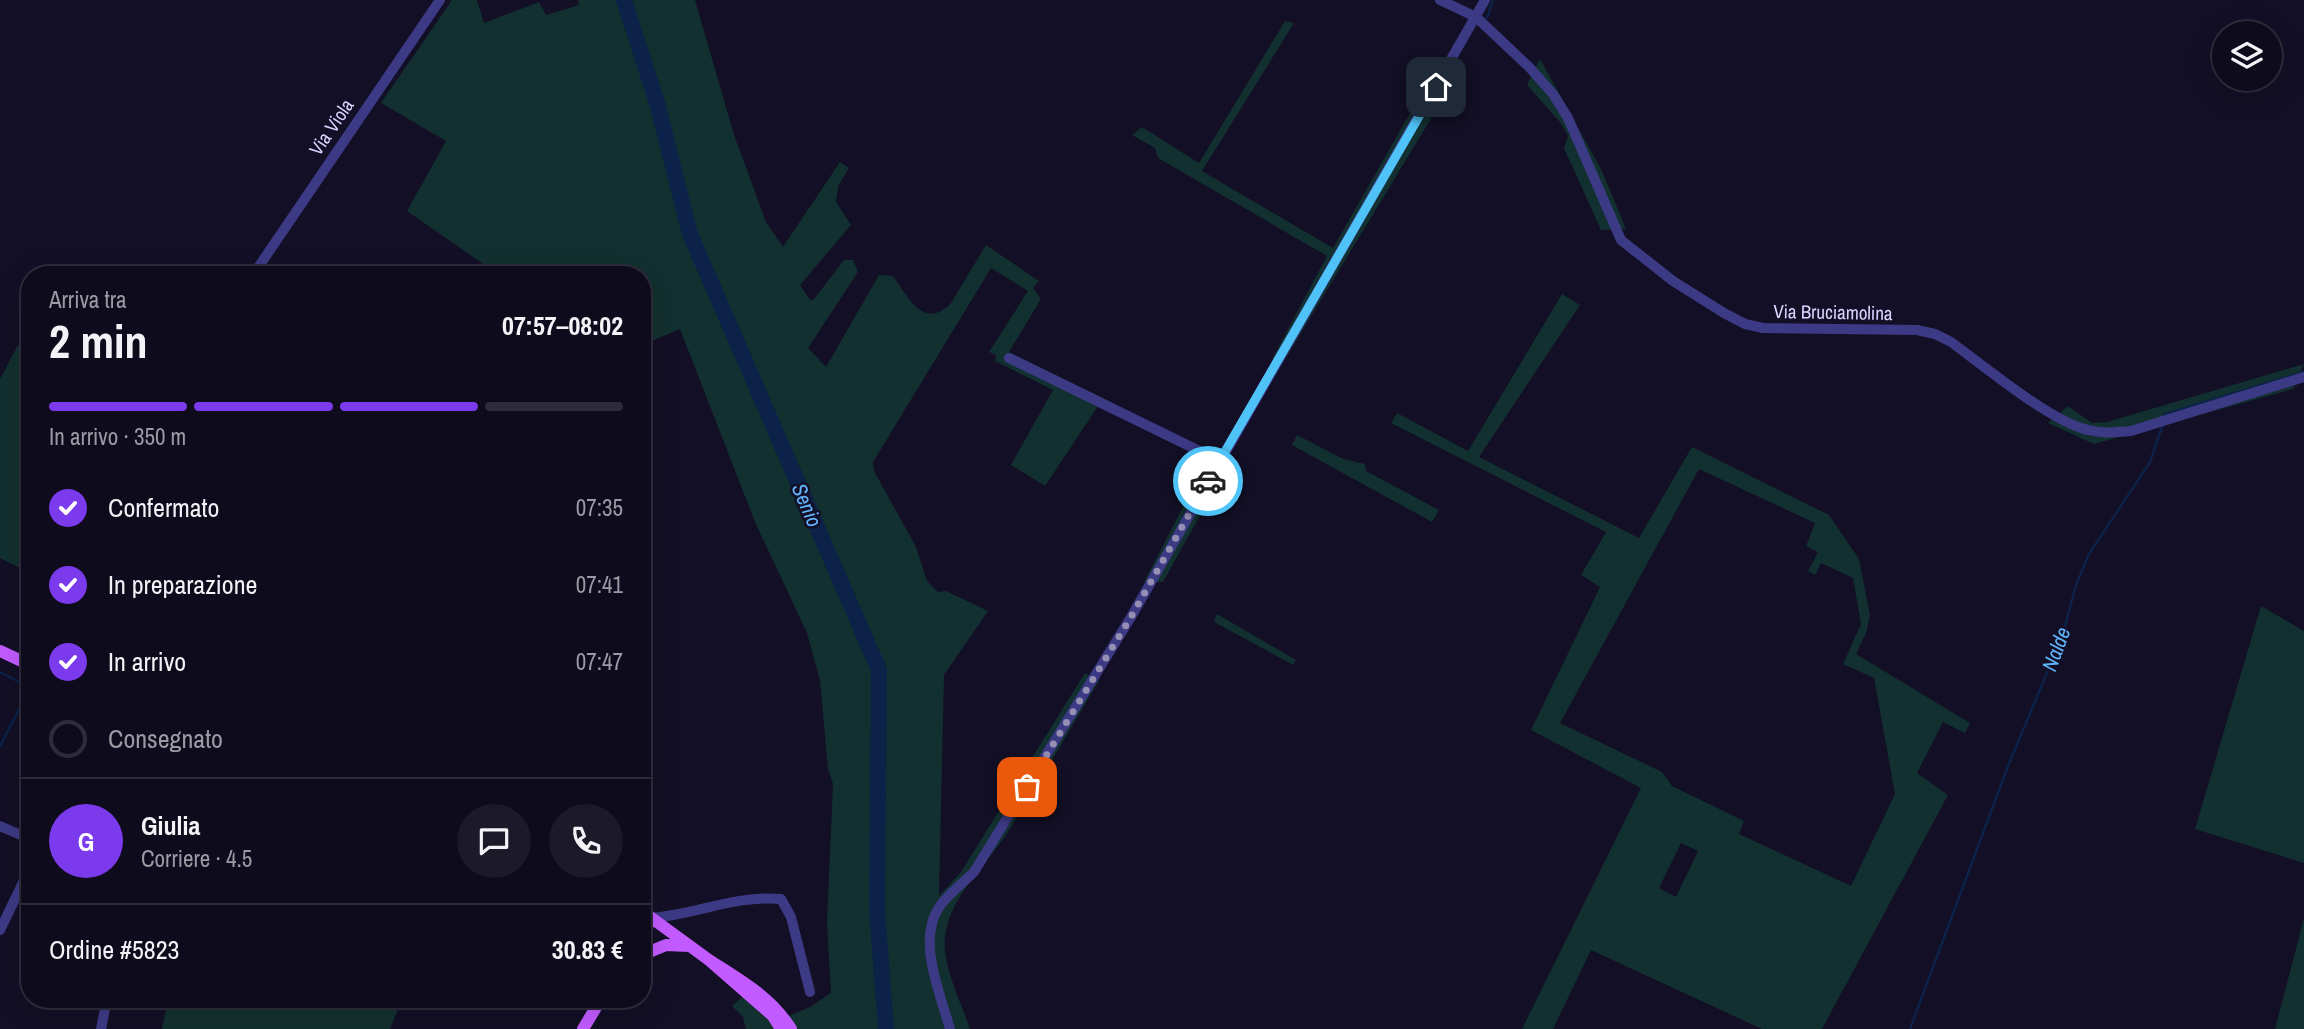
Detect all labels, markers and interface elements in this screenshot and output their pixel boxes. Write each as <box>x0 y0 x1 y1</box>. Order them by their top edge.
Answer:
map controls <box>2212 21 2282 91</box>
button: layers <box>2212 21 2282 91</box>
pin <box>1406 57 1466 117</box>
icon: home <box>1417 68 1455 106</box>
street label: Via Viola <box>303 93 359 160</box>
text: Arriva tra <box>49 284 127 315</box>
street label: Via Bruciamolina <box>1773 298 1893 326</box>
text: 07:57–08:02 <box>502 308 623 343</box>
text: 2 min <box>49 310 148 372</box>
text: In arrivo · 350 m <box>49 421 186 452</box>
courier <box>1173 446 1243 516</box>
icon: car <box>1189 462 1227 500</box>
water label: Senio <box>785 479 829 531</box>
icon: check <box>49 489 87 527</box>
text: Confermato <box>108 490 219 525</box>
text: 07:35 <box>576 492 623 523</box>
icon: check <box>49 566 87 604</box>
text: In preparazione <box>108 567 257 602</box>
text: 07:41 <box>576 569 623 600</box>
water label: Nalde <box>2035 623 2077 675</box>
icon: check <box>49 643 87 681</box>
text: In arrivo <box>108 644 186 679</box>
text: 07:47 <box>576 646 623 677</box>
text: Consegnato <box>108 721 223 756</box>
pin <box>997 757 1057 817</box>
icon: bag <box>1008 768 1046 806</box>
button: chat <box>457 804 531 878</box>
button: phone <box>549 804 623 878</box>
text: Giulia <box>141 808 200 843</box>
text: G <box>78 824 94 859</box>
text: Corriere · 4.5 <box>141 843 252 874</box>
text: Ordine #5823 <box>49 932 179 967</box>
text: 30.83 € <box>552 932 623 967</box>

